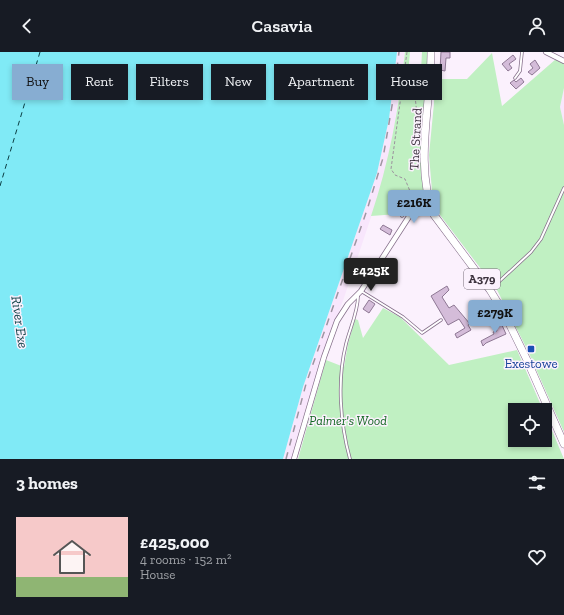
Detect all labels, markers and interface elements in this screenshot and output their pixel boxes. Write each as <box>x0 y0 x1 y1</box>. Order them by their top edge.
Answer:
icon: back <box>16 15 38 37</box>
text: Casavia <box>252 15 312 37</box>
icon: person <box>526 15 548 37</box>
chip: Buy <box>12 64 63 100</box>
chip: Rent <box>71 64 128 100</box>
chip: Filters <box>136 64 203 100</box>
chip: New <box>211 64 266 100</box>
chip: Apartment <box>274 64 368 100</box>
chip: House <box>376 64 442 100</box>
street label: The Strand <box>406 107 425 171</box>
pin: £216K <box>386 190 442 224</box>
text: £216K <box>397 195 431 210</box>
pin: £425K <box>343 258 399 292</box>
text: £425K <box>353 263 389 278</box>
road number: A379 <box>464 269 500 289</box>
water label: River Exe <box>7 295 32 349</box>
pin: £279K <box>467 300 523 334</box>
text: £279K <box>477 305 513 320</box>
marker: Exestowe <box>526 344 536 354</box>
place label: Exestowe <box>504 356 558 371</box>
map controls <box>508 403 552 447</box>
button: locate <box>508 403 552 447</box>
park label: Palmer's Wood <box>309 413 387 428</box>
icon: filters <box>526 472 548 494</box>
text: 3 homes <box>16 473 78 493</box>
text: £425,000 <box>140 532 209 552</box>
icon: home <box>48 533 96 581</box>
icon: heart <box>526 546 548 568</box>
text: 4 rooms · 152 m² <box>140 552 231 567</box>
text: House <box>140 567 175 582</box>

